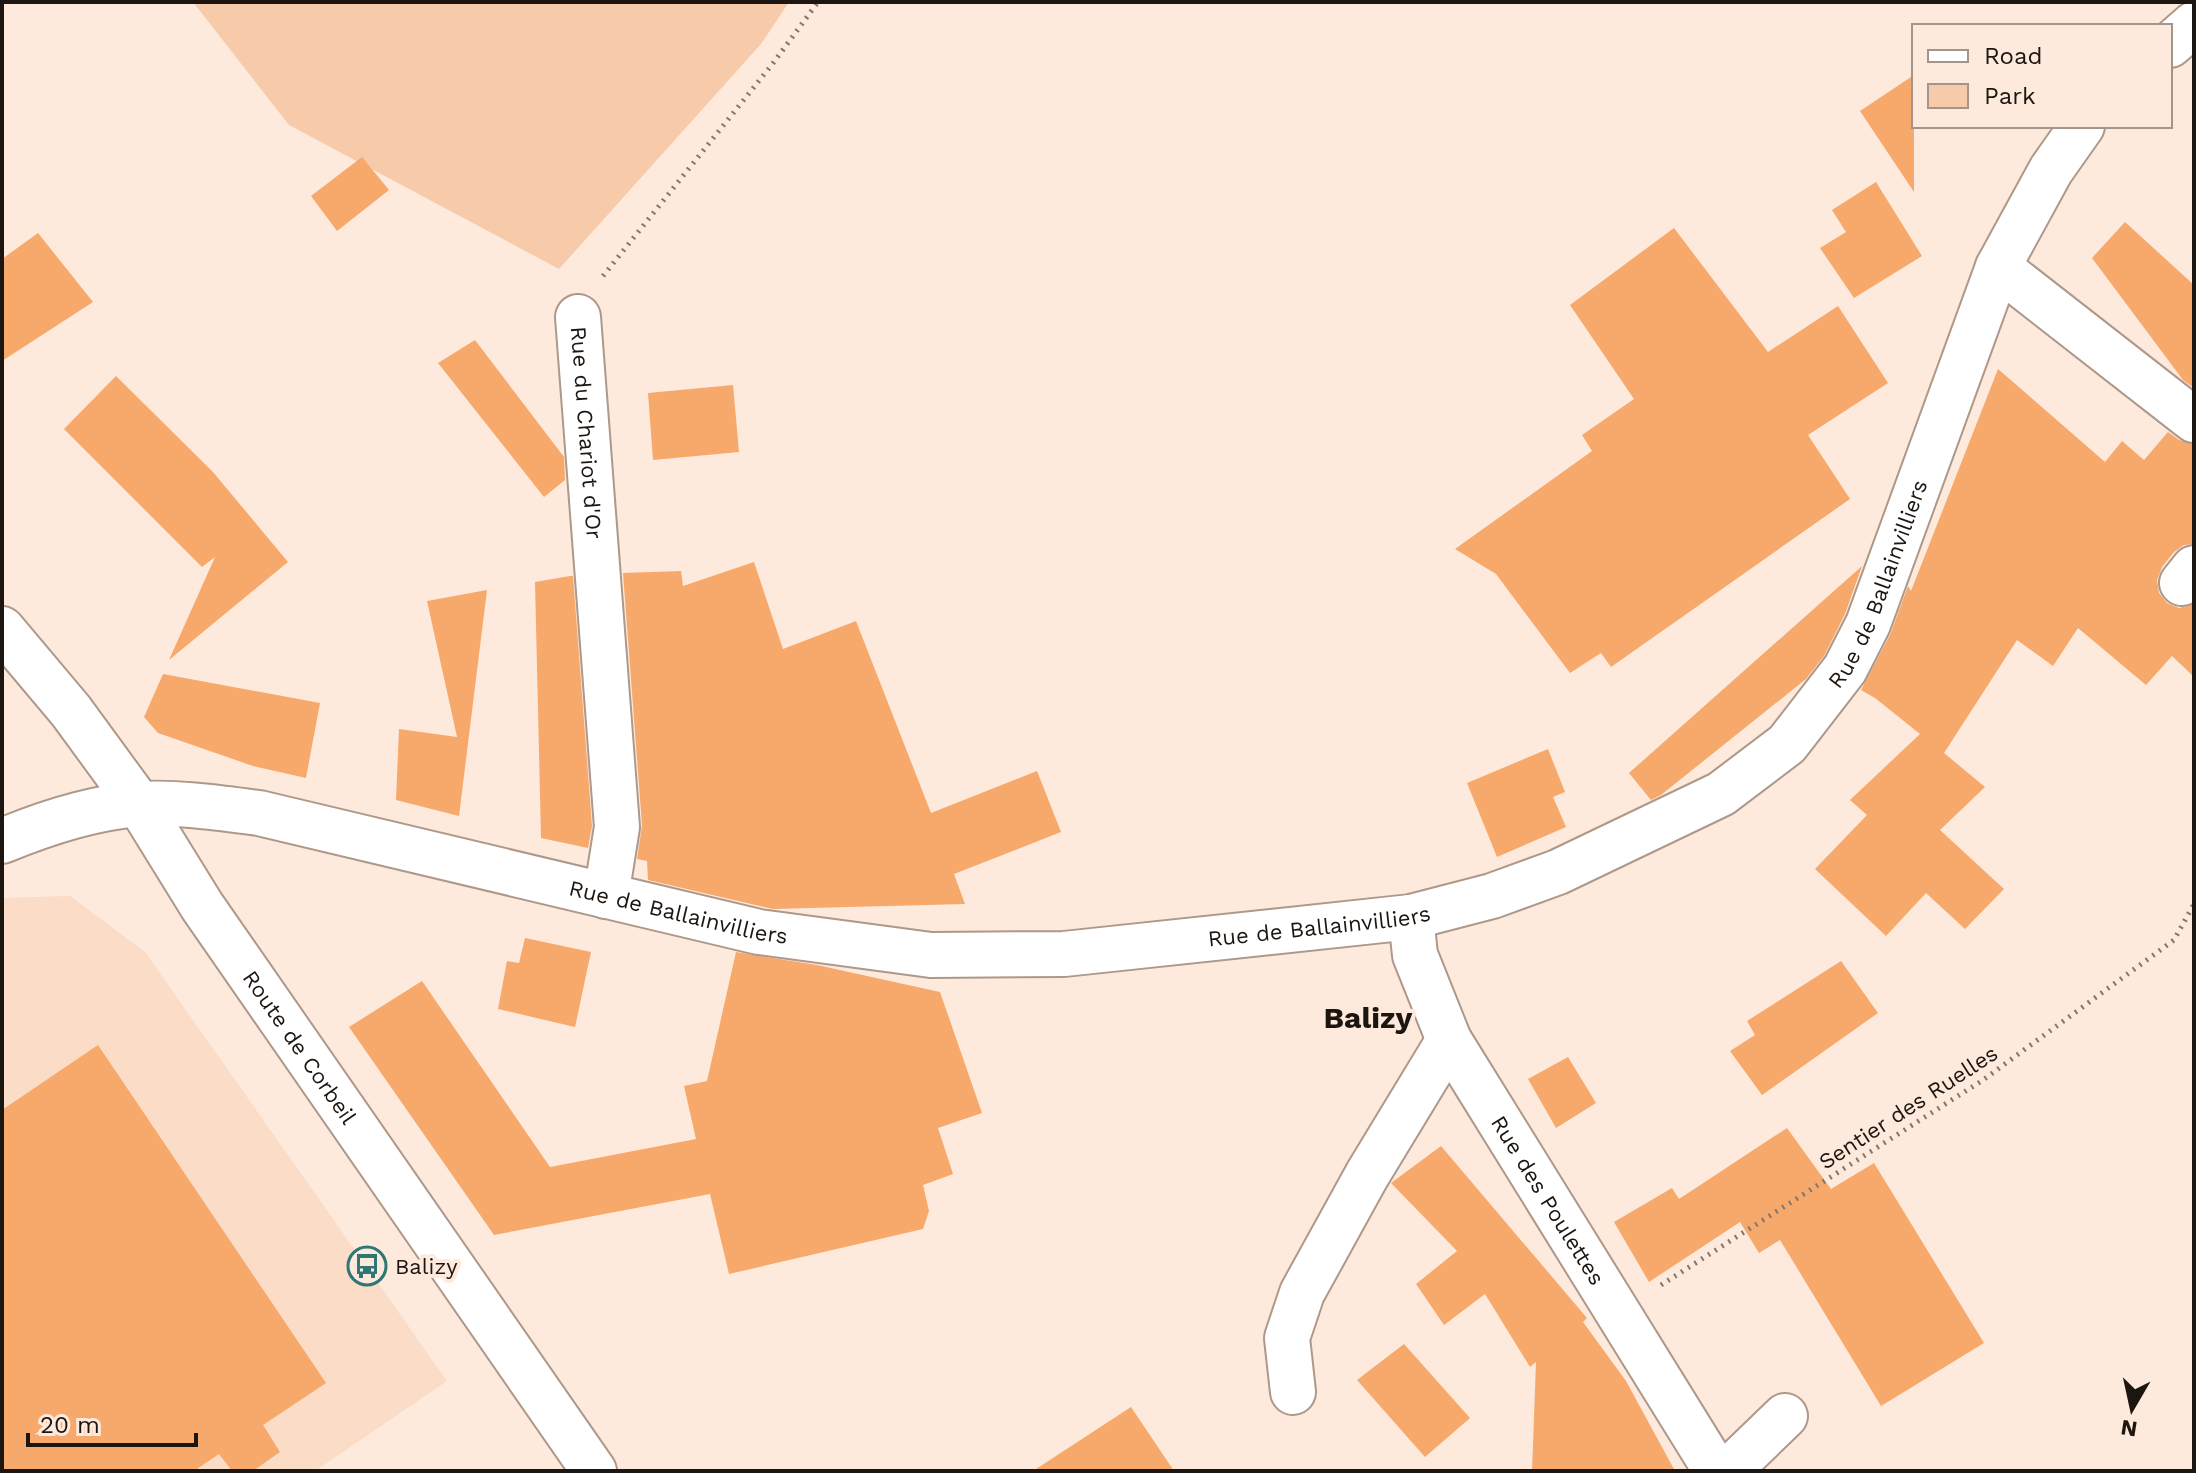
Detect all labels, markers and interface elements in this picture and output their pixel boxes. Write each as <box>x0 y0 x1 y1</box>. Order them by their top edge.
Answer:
legend <box>1912 24 2172 128</box>
text: Road <box>1984 42 2043 70</box>
text: Park <box>1984 82 2036 110</box>
street label: Rue du Chariot d'Or <box>566 325 607 540</box>
street label: Rue de Ballainvilliers <box>1823 476 1932 693</box>
street label: Rue de Ballainvilliers <box>567 875 789 949</box>
street label: Rue de Ballainvilliers <box>1207 901 1433 952</box>
street label: Route de Corbeil <box>238 966 361 1129</box>
district label: Balizy <box>1324 1000 1413 1035</box>
street label: Sentier des Ruelles <box>1814 1040 2002 1175</box>
street label: Rue des Poulettes <box>1486 1111 1609 1289</box>
bus stop icon: Balizy <box>346 1245 388 1287</box>
place label: Balizy <box>395 1254 458 1279</box>
north arrow <box>2092 1369 2172 1449</box>
scale bar <box>28 1397 196 1447</box>
text: 20 m <box>40 1411 100 1439</box>
text: N <box>2119 1415 2139 1442</box>

